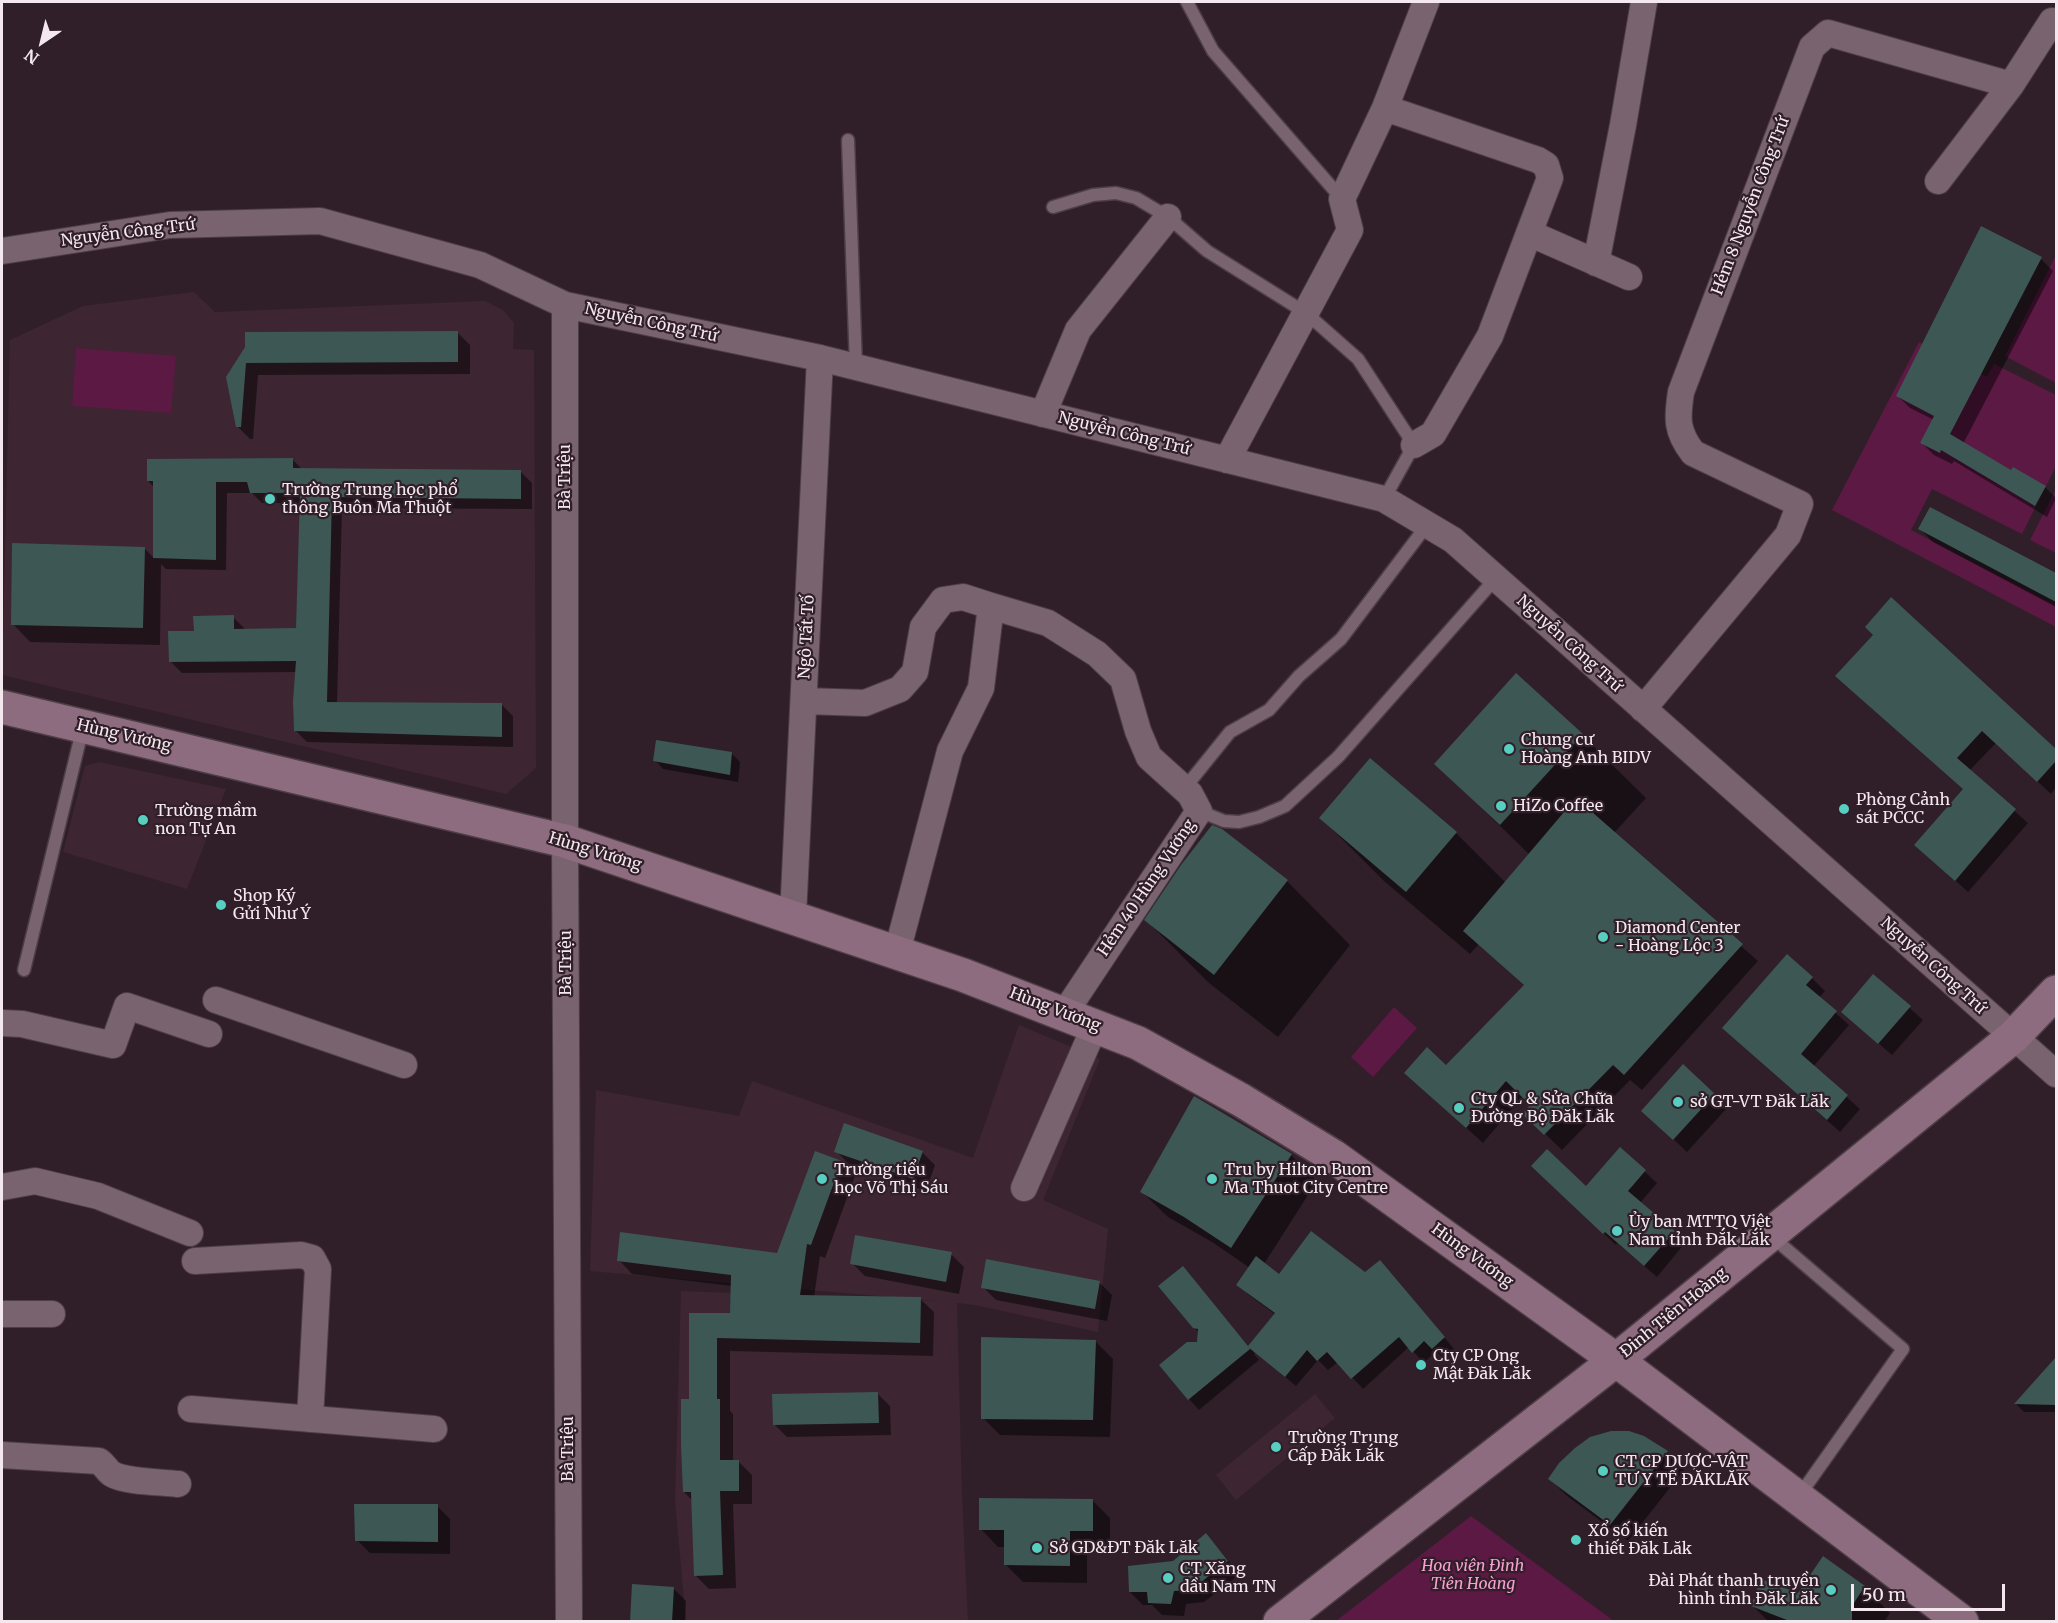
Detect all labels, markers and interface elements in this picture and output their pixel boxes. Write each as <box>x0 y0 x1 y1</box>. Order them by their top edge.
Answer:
north arrow <box>12 12 72 72</box>
text: N <box>21 45 43 69</box>
street label: Hẻm 8 Nguyễn Công Trứ <box>1708 114 1794 298</box>
street label: Nguyễn Công Trứ <box>60 215 196 251</box>
street label: Nguyễn Công Trứ <box>583 300 719 346</box>
street label: Nguyễn Công Trứ <box>1056 408 1192 460</box>
street label: Bà Triệu <box>555 444 575 510</box>
place label: Trường Trung học phổ thông Buôn Ma Thuột <box>282 480 458 518</box>
marker: Trường Trung học phổ thông Buôn Ma Thuột <box>263 492 277 506</box>
street label: Nguyễn Công Trứ <box>1512 592 1626 696</box>
street label: Ngô Tất Tố <box>795 594 819 680</box>
street label: Hùng Vương <box>75 716 173 756</box>
place label: Chung cư Hoàng Anh BIDV <box>1521 730 1651 768</box>
marker: Chung cư Hoàng Anh BIDV <box>1502 742 1516 756</box>
place label: Phòng Cảnh sát PCCC <box>1856 790 1950 828</box>
place label: HiZo Coffee <box>1513 796 1603 816</box>
marker: HiZo Coffee <box>1494 799 1508 813</box>
place label: Trường mầm non Tự An <box>155 801 257 839</box>
marker: Phòng Cảnh sát PCCC <box>1837 802 1851 816</box>
marker: Trường mầm non Tự An <box>136 813 150 827</box>
street label: Hẻm 40 Hùng Vương <box>1094 816 1200 960</box>
street label: Hùng Vương <box>546 829 644 875</box>
place label: Shop Ký Gửi Như Ý <box>233 886 311 924</box>
marker: Shop Ký Gửi Như Ý <box>214 898 228 912</box>
street label: Nguyễn Công Trứ <box>1876 914 1990 1018</box>
place label: Diamond Center - Hoàng Lộc 3 <box>1615 918 1740 956</box>
street label: Bà Triệu <box>556 930 576 996</box>
marker: Diamond Center - Hoàng Lộc 3 <box>1596 930 1610 944</box>
street label: Hùng Vương <box>1007 984 1103 1036</box>
place label: Cty QL & Sửa Chữa Đường Bộ Đăk Lăk <box>1471 1089 1615 1127</box>
place label: sở GT-VT Đăk Lăk <box>1690 1092 1829 1112</box>
marker: sở GT-VT Đăk Lăk <box>1671 1095 1685 1109</box>
marker: Cty QL & Sửa Chữa Đường Bộ Đăk Lăk <box>1452 1101 1466 1115</box>
place label: Trường tiểu học Võ Thị Sáu <box>834 1160 949 1198</box>
place label: Tru by Hilton Buon Ma Thuot City Centre <box>1224 1160 1388 1198</box>
marker: Trường tiểu học Võ Thị Sáu <box>815 1172 829 1186</box>
marker: Tru by Hilton Buon Ma Thuot City Centre <box>1205 1172 1219 1186</box>
place label: Ủy ban MTTQ Việt Nam tỉnh Đắk Lắk <box>1629 1212 1771 1250</box>
street label: Hùng Vương <box>1427 1220 1517 1292</box>
marker: Ủy ban MTTQ Việt Nam tỉnh Đắk Lắk <box>1610 1224 1624 1238</box>
street label: Đinh Tiên Hoàng <box>1617 1264 1731 1362</box>
place label: Cty CP Ong Mật Đăk Lăk <box>1433 1346 1531 1384</box>
marker: Cty CP Ong Mật Đăk Lăk <box>1414 1358 1428 1372</box>
street label: Bà Triệu <box>558 1416 578 1482</box>
place label: Trường Trung Cấp Đắk Lắk <box>1288 1428 1398 1466</box>
marker: Trường Trung Cấp Đắk Lắk <box>1269 1440 1283 1454</box>
place label: CT CP DƯỢC-VẬT TƯ Y TẾ ĐĂKLĂK <box>1615 1452 1749 1490</box>
marker: CT CP DƯỢC-VẬT TƯ Y TẾ ĐĂKLĂK <box>1596 1464 1610 1478</box>
place label: Xổ số kiến thiết Đăk Lăk <box>1588 1521 1692 1559</box>
marker: Xổ số kiến thiết Đăk Lăk <box>1569 1533 1583 1547</box>
place label: Sở GD&ĐT Đăk Lăk <box>1049 1538 1198 1558</box>
marker: Sở GD&ĐT Đăk Lăk <box>1030 1541 1044 1555</box>
park label: Hoa viên Đinh Tiên Hoàng <box>1422 1556 1524 1594</box>
place label: CT Xăng dầu Nam TN <box>1180 1559 1276 1597</box>
marker: CT Xăng dầu Nam TN <box>1161 1571 1175 1585</box>
place label: Đài Phát thanh truyền hình tỉnh Đăk Lăk <box>1649 1571 1819 1609</box>
scale bar <box>1854 1572 2008 1610</box>
marker: Đài Phát thanh truyền hình tỉnh Đăk Lăk <box>1824 1583 1838 1597</box>
text: 50 m <box>1862 1583 1906 1606</box>

